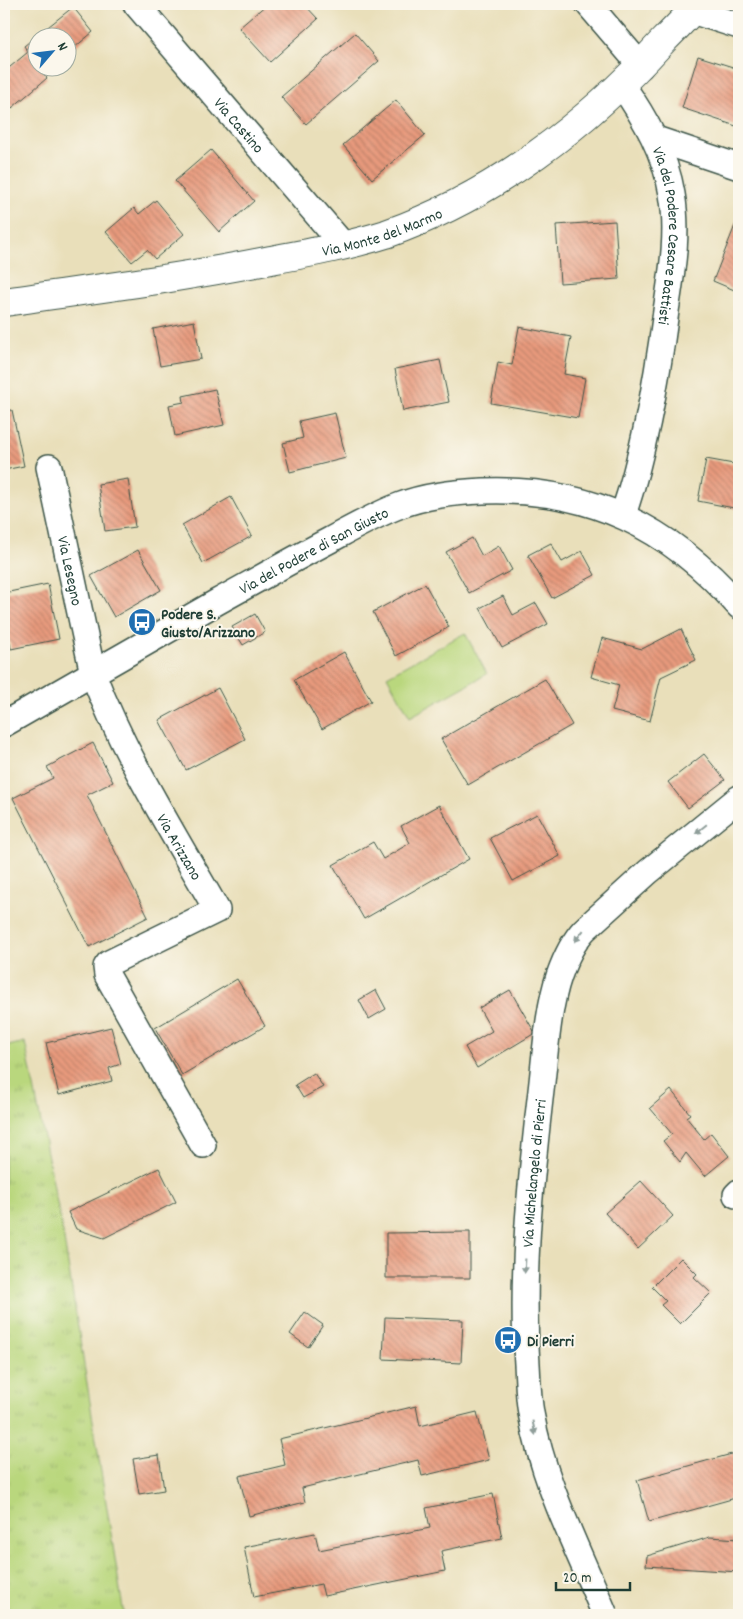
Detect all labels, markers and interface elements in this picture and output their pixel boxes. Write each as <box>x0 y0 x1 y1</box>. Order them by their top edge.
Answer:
north arrow <box>28 28 78 78</box>
text: N <box>51 39 72 55</box>
street label: Via Castino <box>207 93 268 159</box>
street label: Via del Podere Cesare Battisti <box>645 143 684 326</box>
street label: Via Monte del Marmo <box>320 203 447 264</box>
street label: Via del Podere di San Giusto <box>235 502 393 602</box>
street label: Via Lesegno <box>50 534 87 608</box>
place label: Podere S. Giusto/Arizzano <box>161 604 255 645</box>
bus stop icon: Podere S. Giusto/Arizzano <box>127 607 157 637</box>
street label: Via Arizzano <box>150 810 206 885</box>
one-way arrow <box>695 823 708 834</box>
one-way arrow <box>574 929 585 942</box>
street label: Via Michelangelo di Pierri <box>518 1098 554 1248</box>
one-way arrow <box>521 1258 529 1274</box>
bus stop icon: Di Pierri <box>493 1325 523 1355</box>
place label: Di Pierri <box>527 1331 574 1354</box>
one-way arrow <box>530 1420 538 1435</box>
scale bar <box>556 1559 629 1591</box>
text: 20 m <box>563 1568 591 1590</box>

